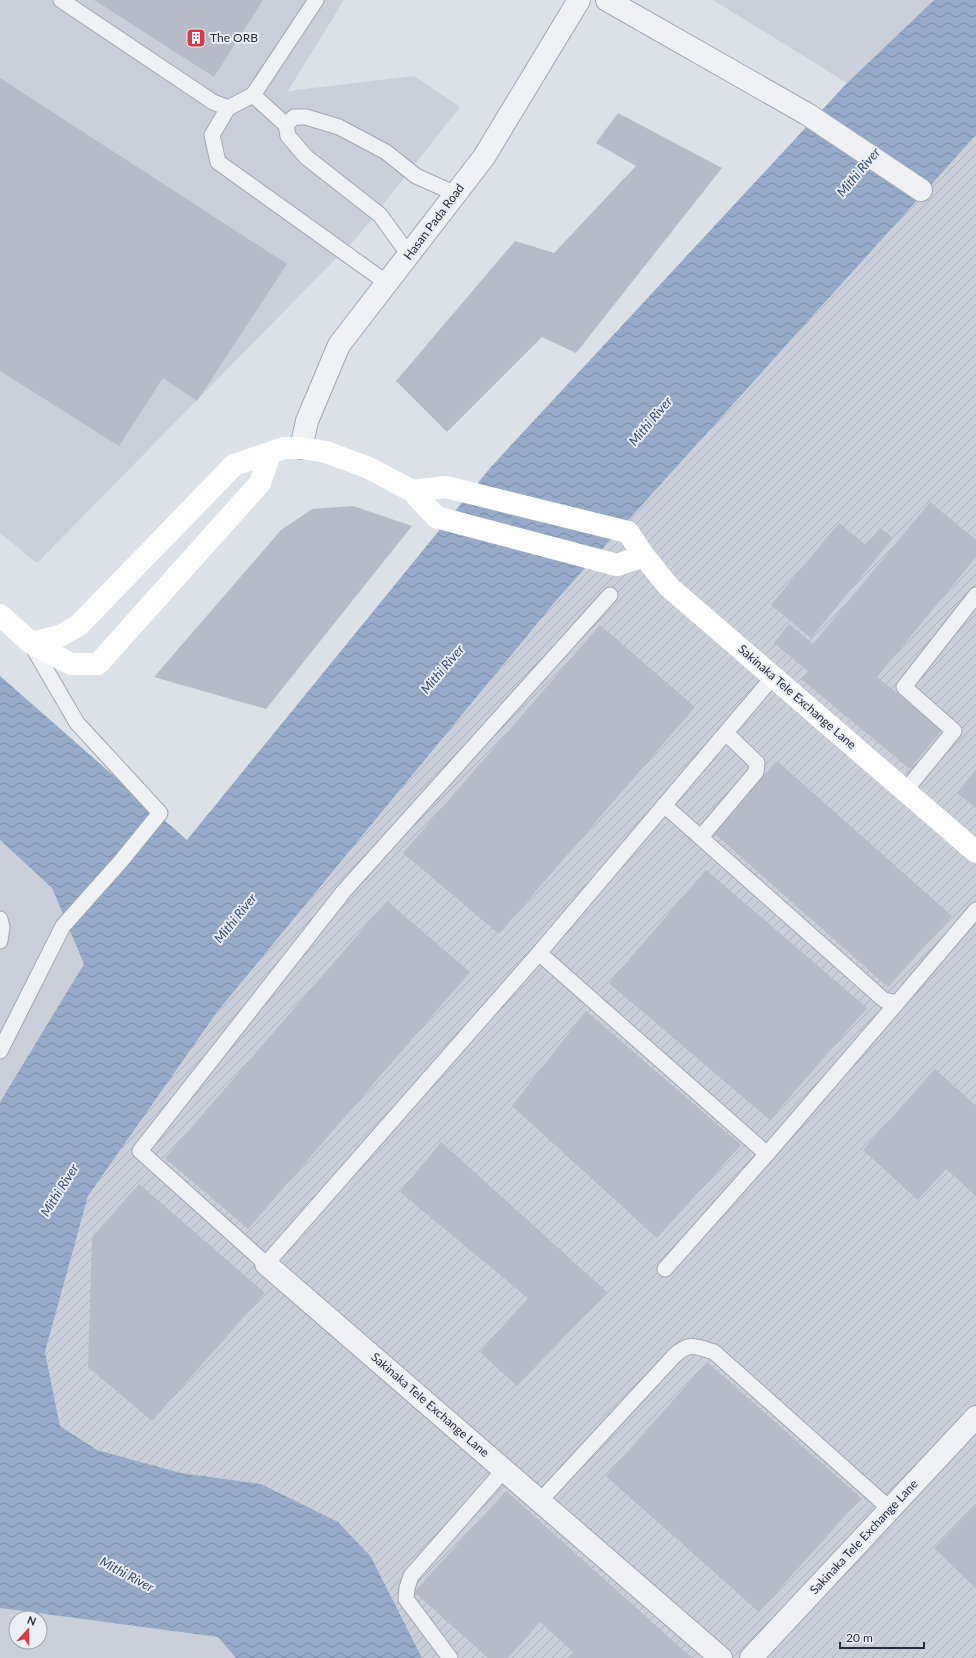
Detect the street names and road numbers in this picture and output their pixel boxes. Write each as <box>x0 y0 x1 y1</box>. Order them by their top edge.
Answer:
street label: Hasan Pada Road <box>400 181 467 263</box>
street label: Sakinaka Tele Exchange Lane <box>735 641 859 752</box>
street label: Sakinaka Tele Exchange Lane <box>368 1349 492 1460</box>
street label: Sakinaka Tele Exchange Lane <box>807 1476 921 1597</box>

